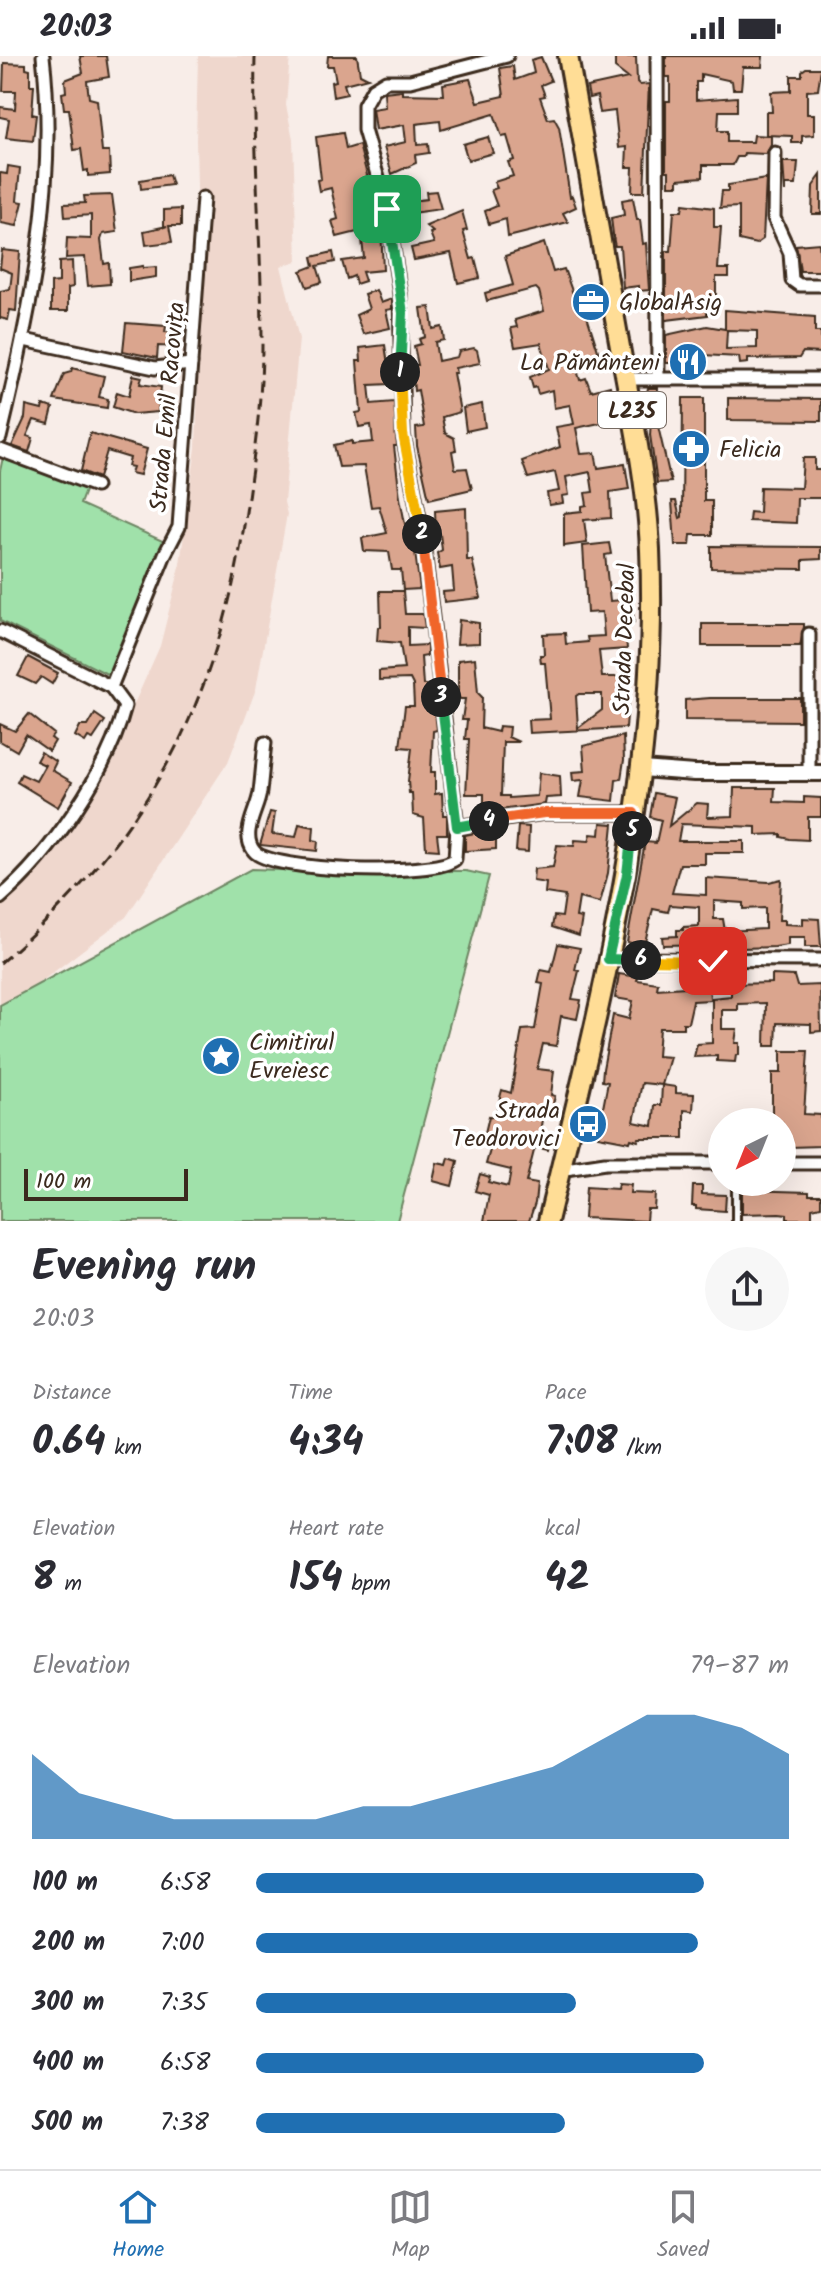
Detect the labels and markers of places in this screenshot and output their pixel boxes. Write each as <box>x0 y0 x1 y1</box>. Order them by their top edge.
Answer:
pin <box>353 175 421 243</box>
office icon: GlobalAsig <box>570 281 612 323</box>
place label: GlobalAsig <box>619 284 722 323</box>
restaurant icon: La Pământeni <box>667 341 709 383</box>
place label: La Pământeni <box>520 344 661 383</box>
pin: 1 <box>380 352 420 392</box>
pharmacy icon: Felicia <box>670 428 712 470</box>
place label: Felicia <box>719 431 782 470</box>
pin: 2 <box>402 514 442 554</box>
pin: 3 <box>421 677 461 717</box>
pin: 4 <box>469 801 509 841</box>
pin: 5 <box>612 811 652 851</box>
pin <box>679 927 747 995</box>
pin: 6 <box>621 940 661 980</box>
place label: Cimitirul Evreiesc <box>249 1024 334 1091</box>
place icon: Cimitirul Evreiesc <box>200 1035 242 1077</box>
place label: Strada Teodorovici <box>452 1092 561 1159</box>
bus stop icon: Strada Teodorovici <box>567 1103 609 1145</box>

